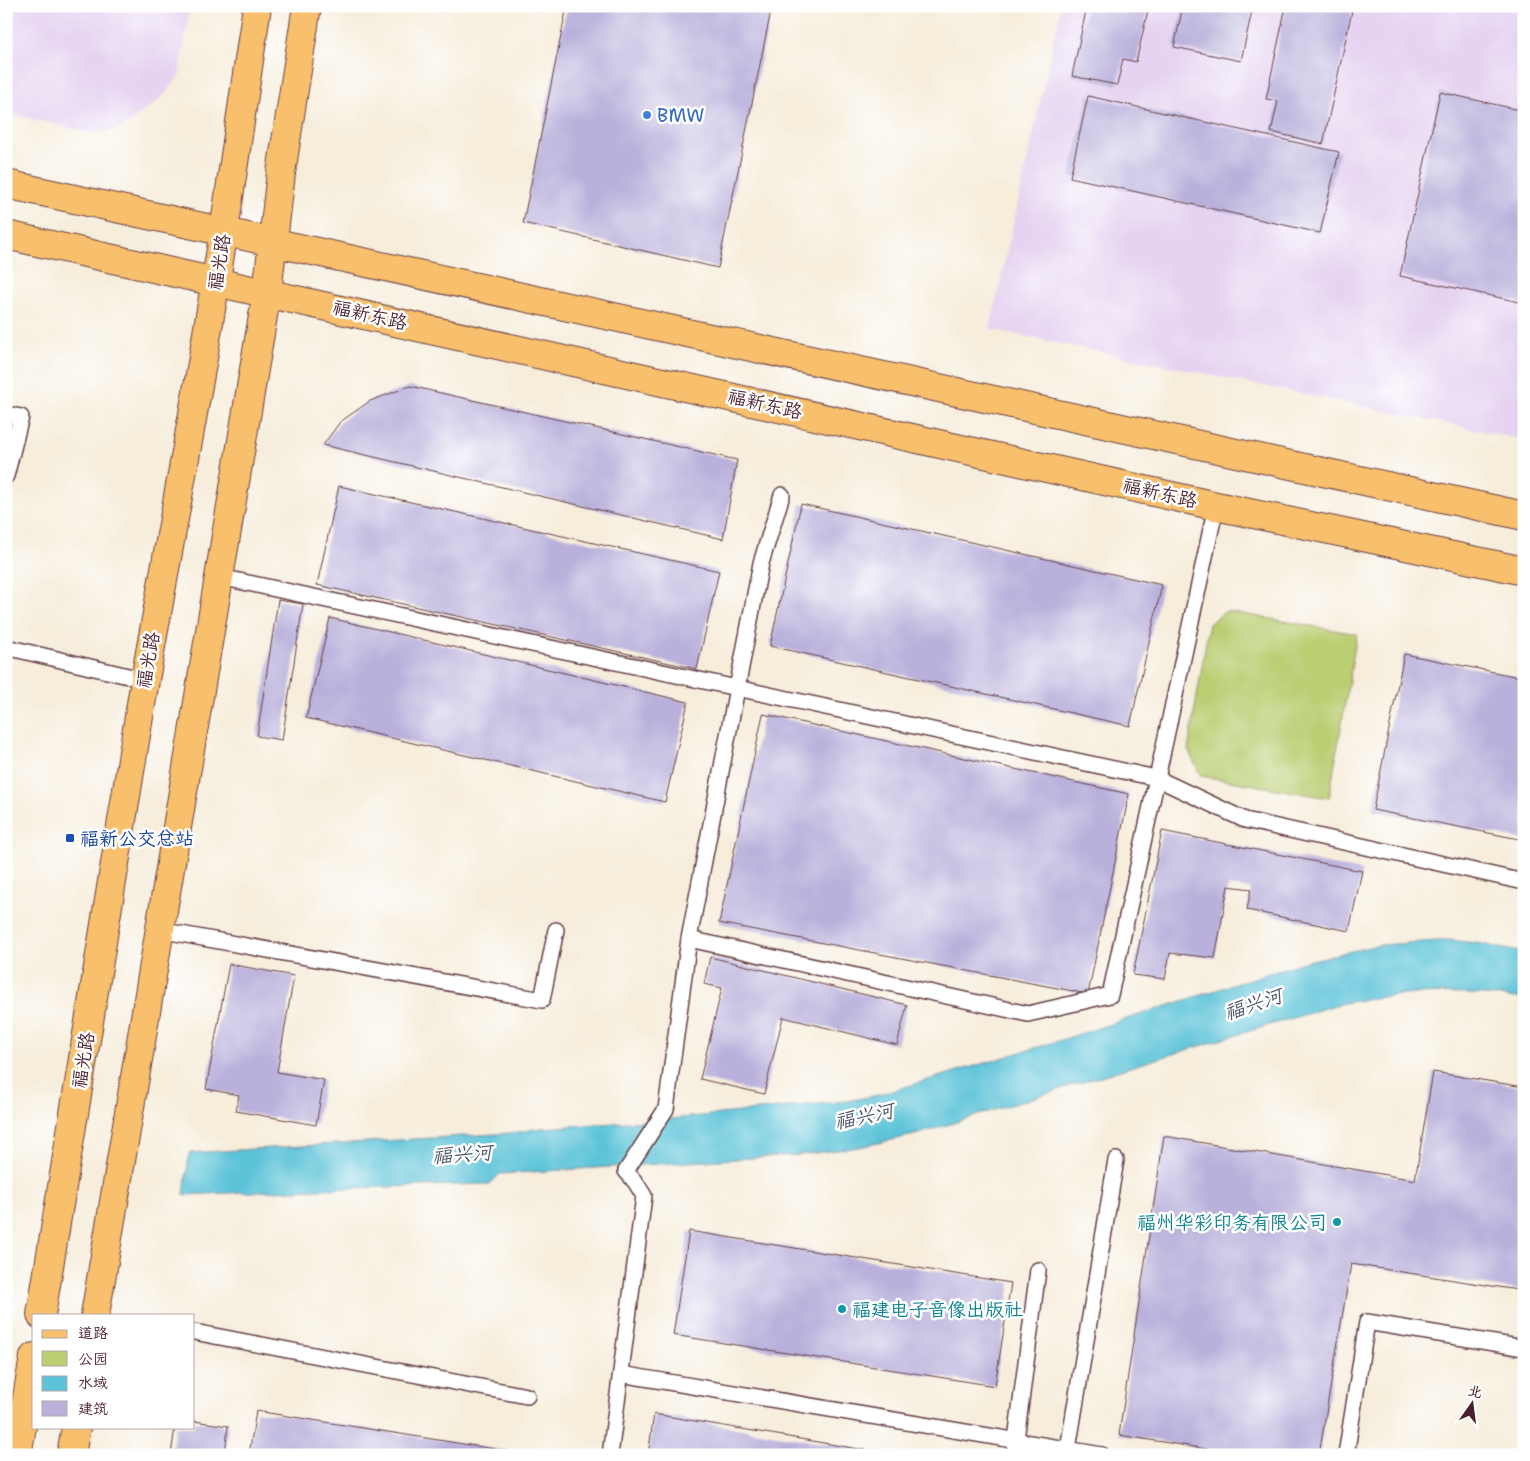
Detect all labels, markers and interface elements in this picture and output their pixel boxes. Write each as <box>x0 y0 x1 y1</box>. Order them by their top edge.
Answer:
place label: BMW <box>657 103 705 128</box>
marker: BMW <box>641 109 653 121</box>
street label: 福光路 <box>202 232 236 292</box>
street label: 福新东路 <box>330 294 410 336</box>
street label: 福新东路 <box>725 383 805 425</box>
street label: 福新东路 <box>1120 472 1200 514</box>
street label: 福光路 <box>131 630 165 690</box>
place label: 福新公交总站 <box>80 826 194 851</box>
marker: 福新公交总站 <box>64 832 76 844</box>
water label: 福兴河 <box>1220 981 1288 1026</box>
street label: 福光路 <box>66 1030 100 1090</box>
water label: 福兴河 <box>832 1096 899 1135</box>
water label: 福兴河 <box>431 1139 496 1169</box>
place label: 福州华彩印务有限公司 <box>1137 1210 1327 1235</box>
marker: 福州华彩印务有限公司 <box>1331 1216 1343 1228</box>
place label: 福建电子音像出版社 <box>852 1297 1023 1322</box>
marker: 福建电子音像出版社 <box>836 1303 848 1315</box>
legend <box>32 1314 195 1428</box>
text: 道路 <box>78 1323 108 1343</box>
text: 公园 <box>78 1349 108 1369</box>
text: 水域 <box>78 1373 108 1393</box>
north arrow <box>1448 1378 1498 1428</box>
text: 北 <box>1466 1381 1484 1402</box>
text: 建筑 <box>78 1399 108 1419</box>

